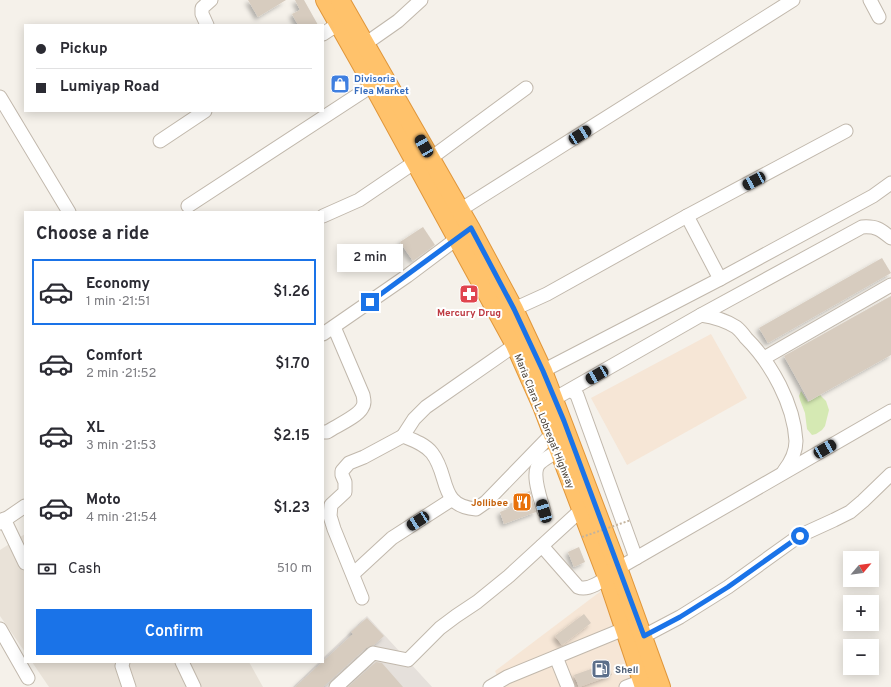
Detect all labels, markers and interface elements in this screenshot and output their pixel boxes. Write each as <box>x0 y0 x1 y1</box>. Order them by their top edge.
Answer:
text: Pickup <box>60 40 108 59</box>
shop icon: Divisoria Flea Market <box>329 73 351 95</box>
place label: Divisoria Flea Market <box>354 73 409 98</box>
text: Lumiyap Road <box>60 78 159 97</box>
car <box>567 124 593 146</box>
car <box>413 133 435 159</box>
car <box>741 170 767 192</box>
text: Choose a ride <box>36 223 149 246</box>
callout: 2 min <box>337 244 403 272</box>
text: 2 min <box>353 250 387 266</box>
icon: car <box>38 274 74 310</box>
text: Economy <box>86 275 150 294</box>
text: $1.26 <box>273 283 310 302</box>
pharmacy icon: Mercury Drug <box>458 283 480 305</box>
route end <box>361 293 379 311</box>
text: 1 min · 21:51 <box>86 294 150 310</box>
place label: Mercury Drug <box>437 307 501 320</box>
icon: car <box>38 346 74 382</box>
text: Comfort <box>86 347 143 366</box>
street label: Maria Clara L. Lobregat Highway <box>511 352 577 491</box>
text: $1.70 <box>275 355 310 374</box>
car <box>584 364 610 386</box>
text: 2 min · 21:52 <box>86 366 156 382</box>
icon: car <box>38 418 74 454</box>
text: XL <box>86 419 104 438</box>
text: $2.15 <box>273 427 310 446</box>
text: 3 min · 21:53 <box>86 438 156 454</box>
car <box>812 438 838 460</box>
icon: car <box>38 490 74 526</box>
text: Moto <box>86 491 121 510</box>
restaurant icon: Jollibee <box>511 491 533 513</box>
place label: Jollibee <box>471 497 508 510</box>
car <box>535 498 553 524</box>
text: $1.23 <box>273 499 310 518</box>
car <box>405 509 431 533</box>
text: 4 min · 21:54 <box>86 510 157 526</box>
route start <box>791 527 809 545</box>
north arrow <box>843 551 879 587</box>
map controls <box>843 551 879 675</box>
icon: cash <box>36 558 58 580</box>
text: Cash <box>68 560 101 579</box>
text: 510 m <box>277 561 312 577</box>
button: + <box>843 595 879 631</box>
button: Confirm <box>36 609 312 655</box>
button: − <box>843 639 879 675</box>
fuel station icon: Shell <box>590 658 612 680</box>
place label: Shell <box>615 664 639 677</box>

